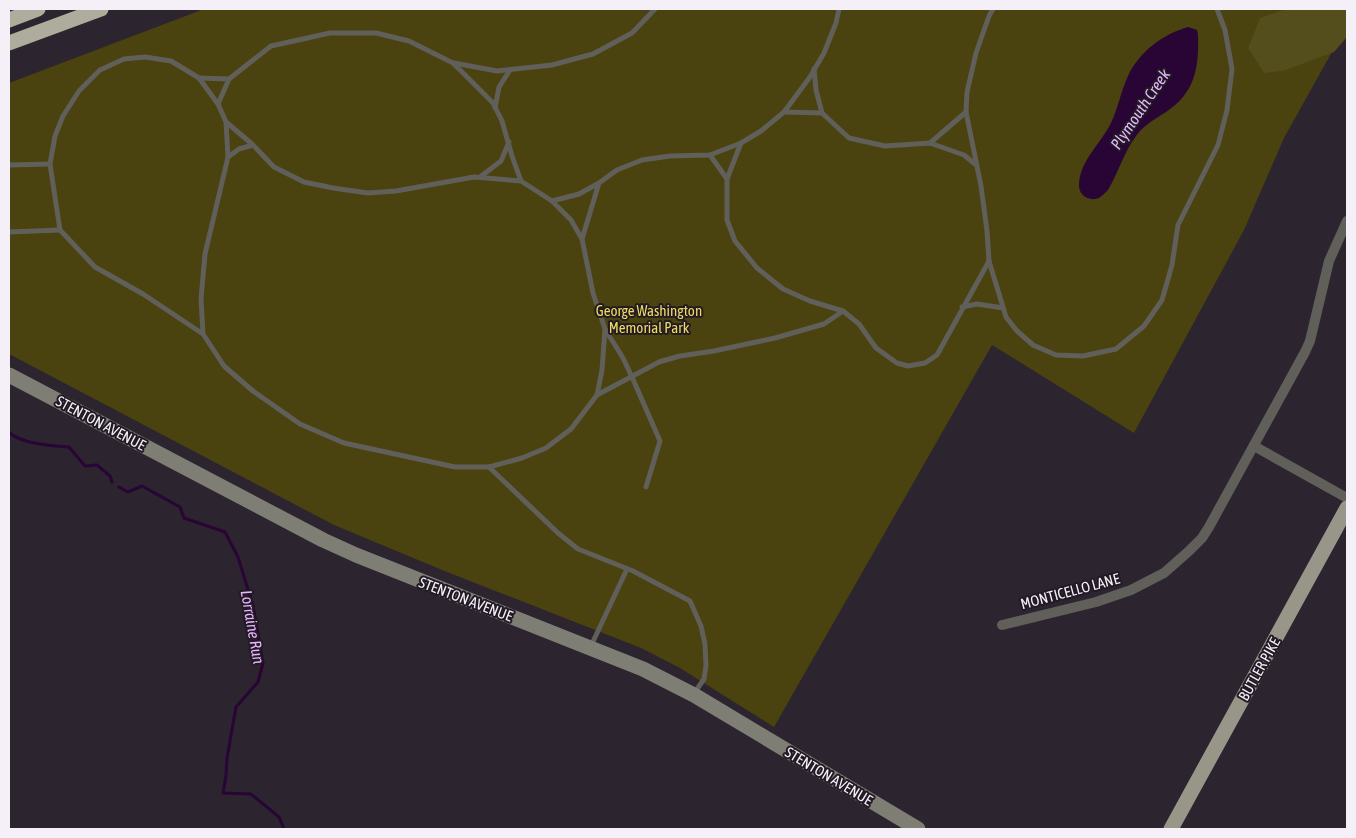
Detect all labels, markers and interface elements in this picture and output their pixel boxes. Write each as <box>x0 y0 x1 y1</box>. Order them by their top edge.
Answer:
water label: Plymouth Creek <box>1107 65 1175 153</box>
park label: George Washington Memorial Park <box>596 302 702 336</box>
street label: STENTON AVENUE <box>53 392 149 454</box>
street label: MONTICELLO LANE <box>1019 569 1122 612</box>
street label: STENTON AVENUE <box>417 573 516 625</box>
water label: Lorraine Run <box>238 589 268 665</box>
street label: BUTLER PIKE <box>1235 634 1284 703</box>
street label: STENTON AVENUE <box>782 743 876 809</box>

